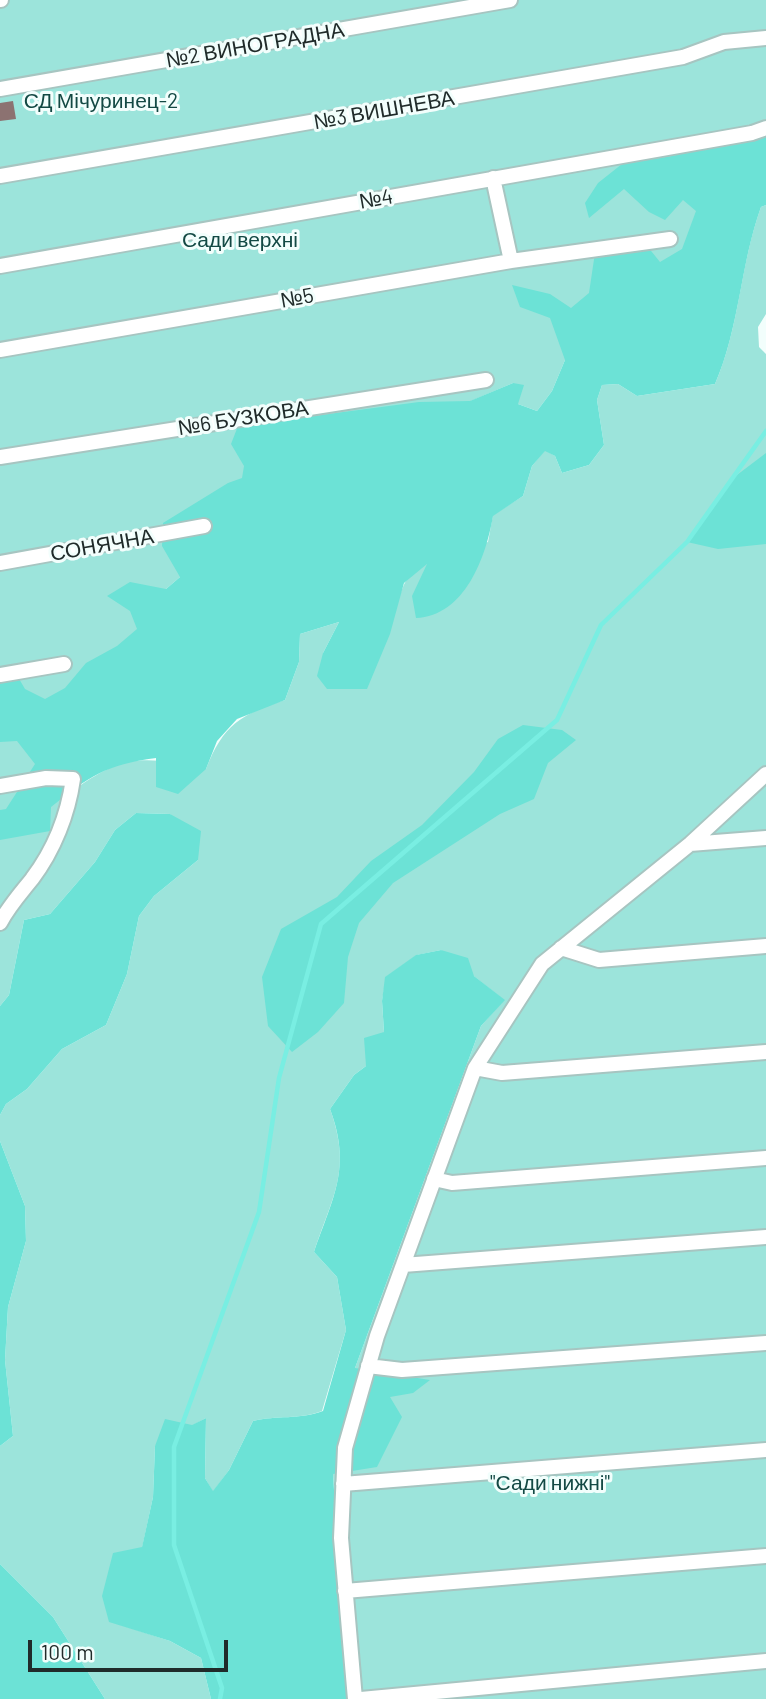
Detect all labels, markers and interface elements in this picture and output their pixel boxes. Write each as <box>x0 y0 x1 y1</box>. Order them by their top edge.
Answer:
street label: №2 ВИНОГРАДНА <box>164 17 346 73</box>
street label: №3 ВИШНЕВА <box>312 85 456 135</box>
park label: СД Мічуринец-2 <box>24 88 178 114</box>
street label: №4 <box>357 184 395 214</box>
park label: Сади верхні <box>182 227 298 253</box>
street label: №5 <box>278 283 316 313</box>
street label: №6 БУЗКОВА <box>176 395 310 441</box>
street label: СОНЯЧНА <box>48 524 156 566</box>
park label: "Сади нижні" <box>490 1470 610 1496</box>
scale bar <box>32 1626 231 1670</box>
text: 100 m <box>41 1639 94 1664</box>

